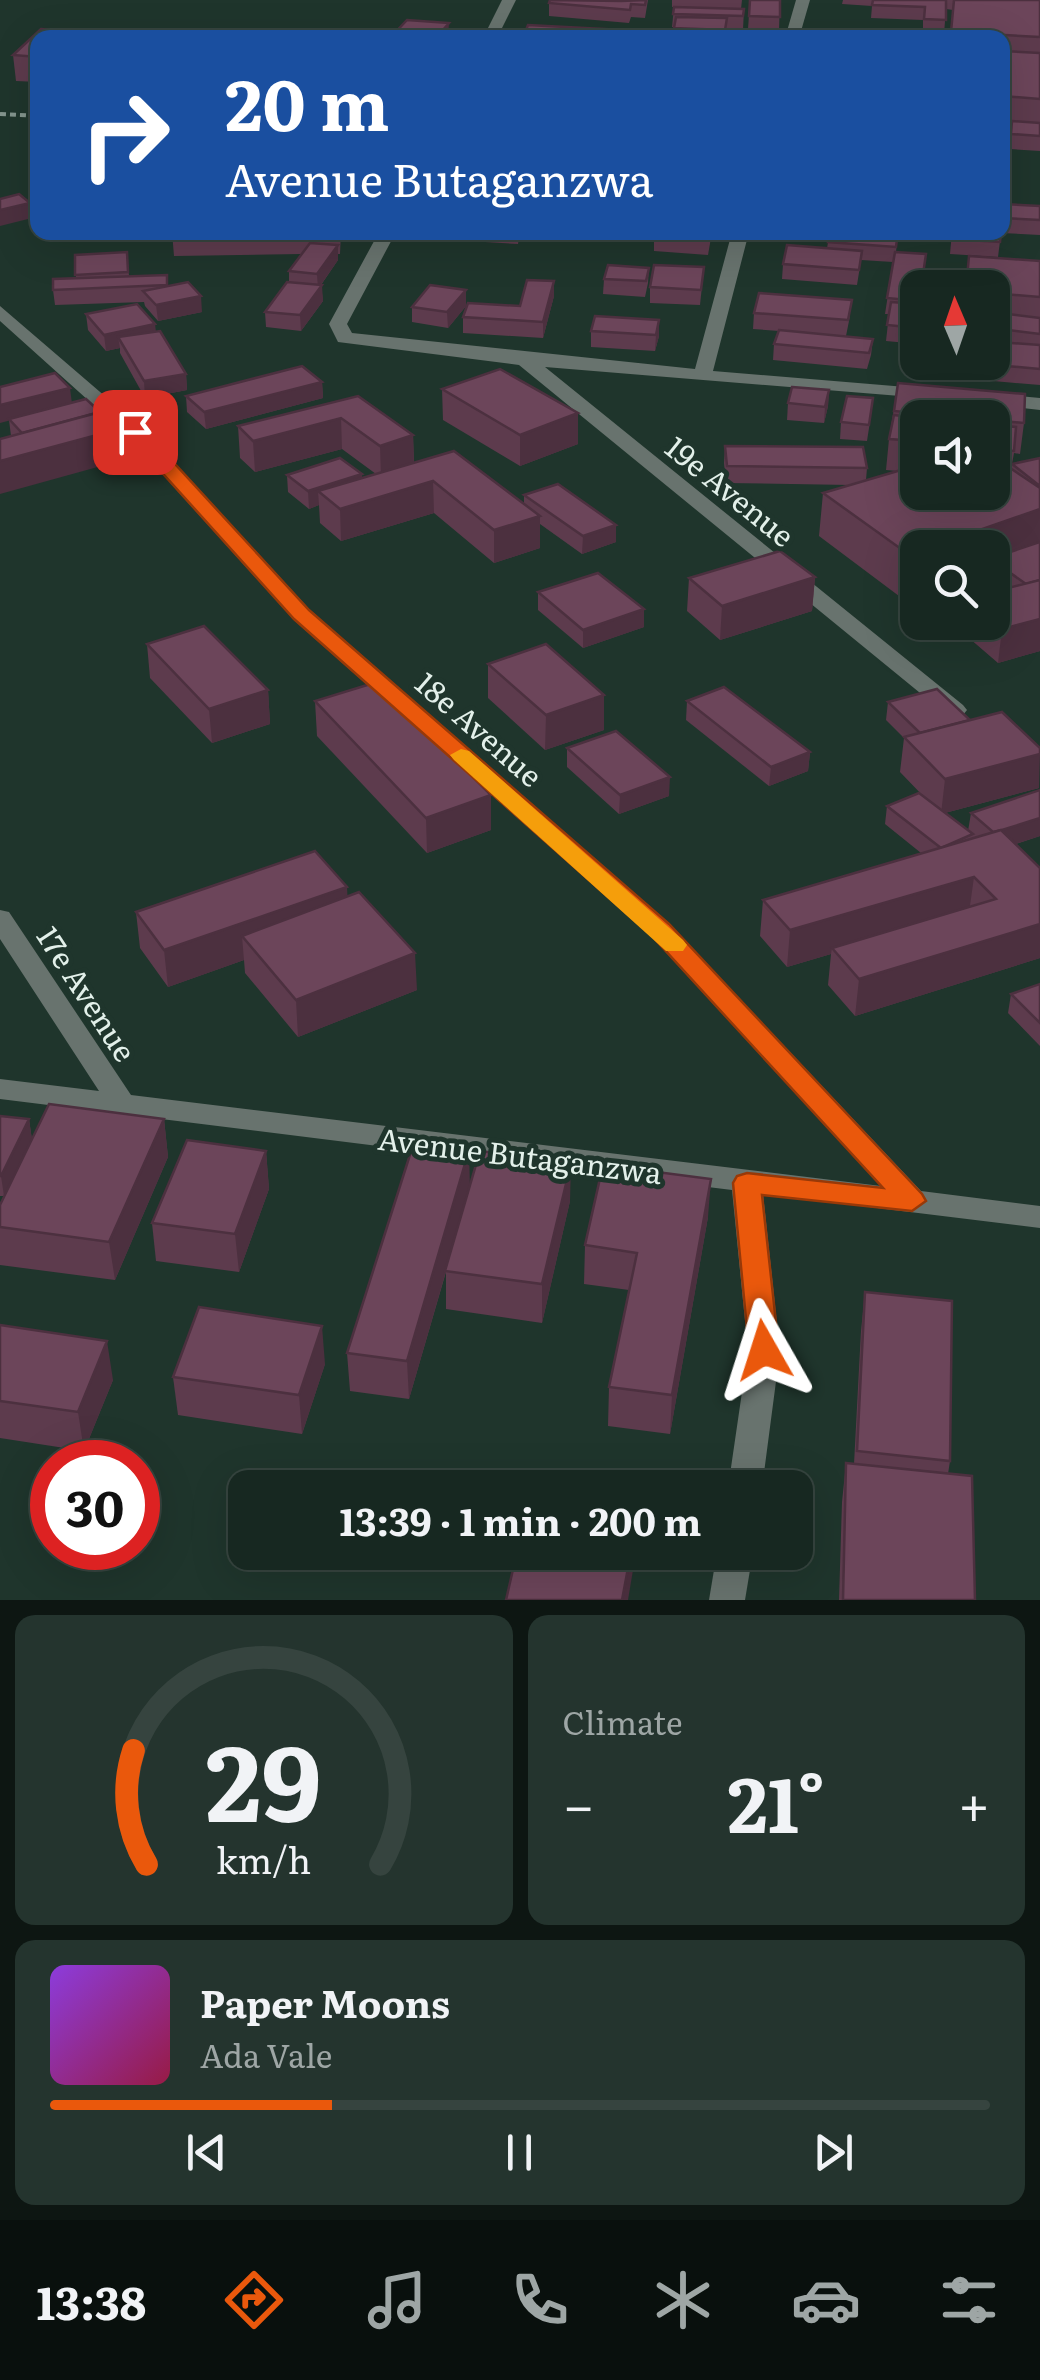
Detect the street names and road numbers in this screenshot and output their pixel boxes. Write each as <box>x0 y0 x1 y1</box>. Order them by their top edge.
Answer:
street label: 19e Avenue <box>657 424 805 556</box>
street label: 18e Avenue <box>407 660 553 796</box>
street label: 17e Avenue <box>28 917 148 1069</box>
street label: Avenue Butaganzwa <box>376 1115 665 1193</box>

